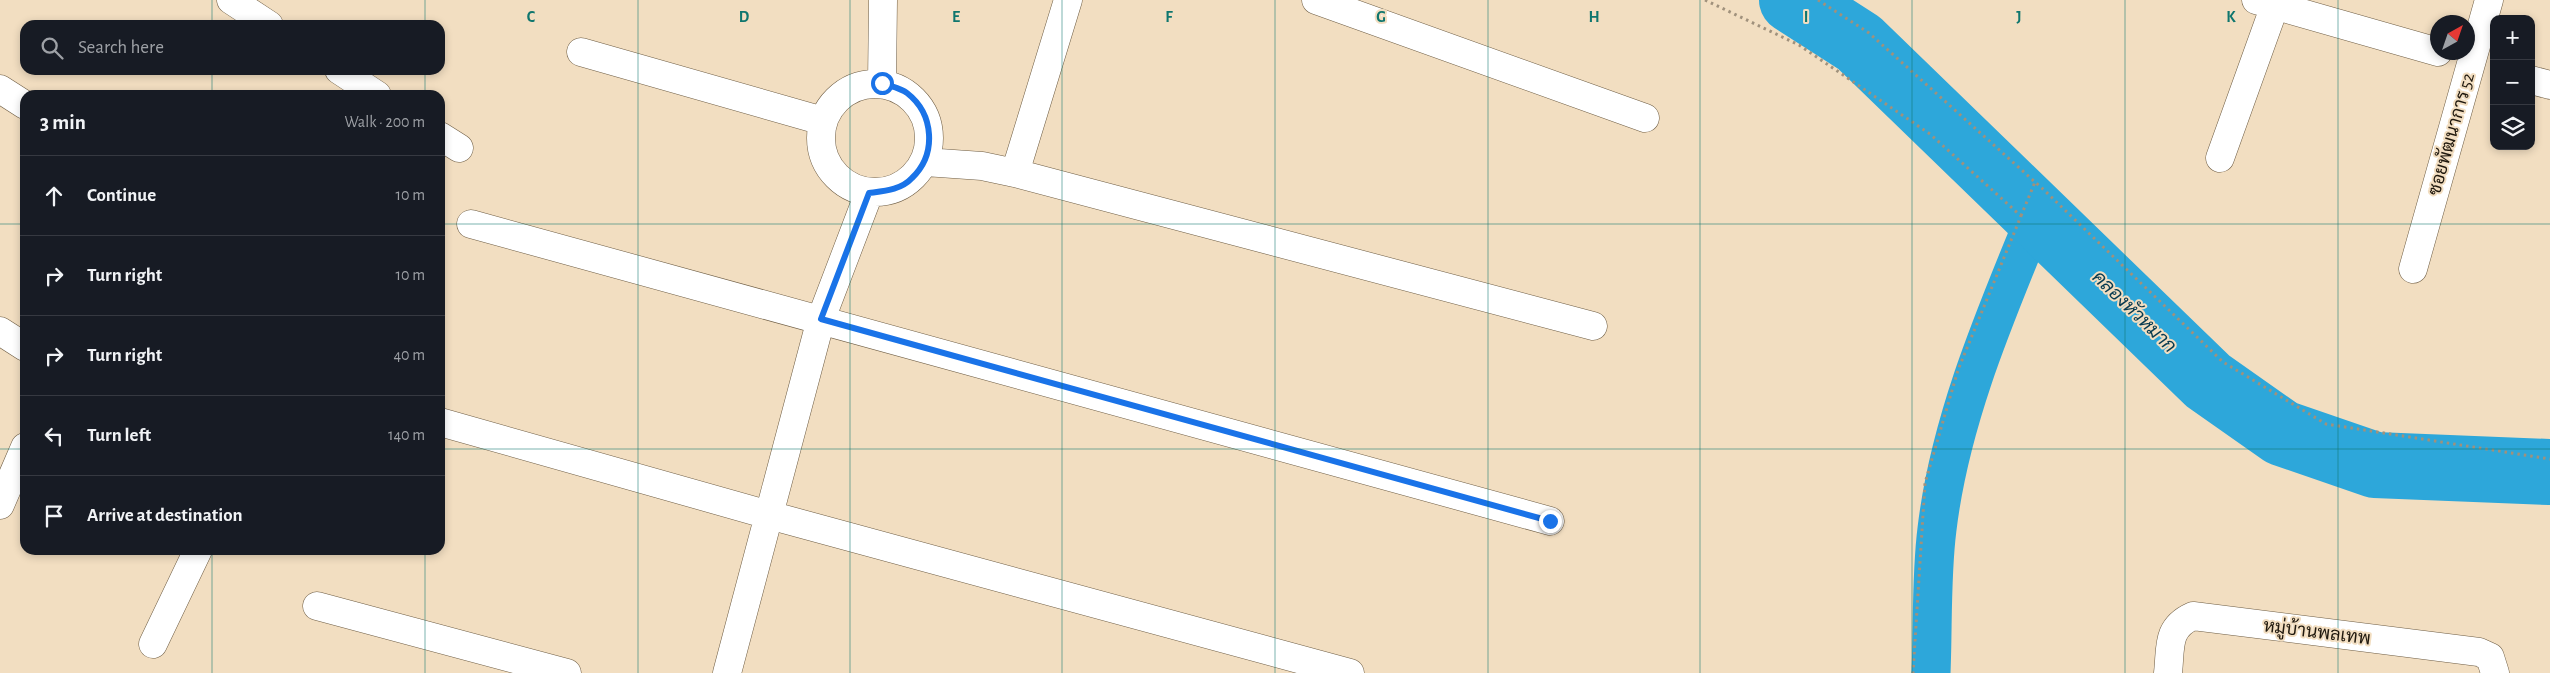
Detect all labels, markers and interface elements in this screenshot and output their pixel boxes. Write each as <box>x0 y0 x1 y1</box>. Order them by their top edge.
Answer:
text: C <box>527 9 536 25</box>
text: D <box>739 9 750 25</box>
text: E <box>952 9 960 25</box>
text: F <box>1165 9 1173 25</box>
text: G <box>1376 9 1386 25</box>
text: H <box>1588 9 1600 25</box>
text: I <box>1804 9 1808 25</box>
text: J <box>2016 9 2022 25</box>
text: K <box>2226 9 2236 25</box>
north arrow <box>2430 15 2475 60</box>
map controls <box>2490 15 2535 150</box>
button: + <box>2490 15 2535 60</box>
search box <box>20 20 445 75</box>
icon: search <box>38 34 66 62</box>
text: Search here <box>78 38 164 57</box>
button: − <box>2490 60 2535 105</box>
street label: ซอยพัฒนาการ 52 <box>2423 70 2478 198</box>
route start <box>871 72 894 95</box>
button: layers <box>2490 105 2535 150</box>
text: 3 min <box>40 112 86 133</box>
text: Walk · 200 m <box>344 114 425 130</box>
icon: ahead <box>40 182 68 210</box>
text: Continue <box>87 186 156 205</box>
text: 10 m <box>396 187 425 203</box>
icon: right <box>40 262 68 290</box>
text: Turn right <box>87 266 162 285</box>
water label: คลองหัวหมาก <box>2089 266 2181 356</box>
text: 10 m <box>396 267 425 283</box>
icon: right <box>40 342 68 370</box>
text: Turn right <box>87 346 162 365</box>
text: 40 m <box>393 347 425 363</box>
icon: left <box>40 422 68 450</box>
text: Turn left <box>87 426 151 445</box>
text: 140 m <box>388 427 425 443</box>
icon: arrive <box>40 502 68 530</box>
text: Arrive at destination <box>87 506 243 525</box>
route end <box>1539 510 1562 533</box>
street label: หมู่บ้านพลเทพ <box>2262 614 2372 651</box>

